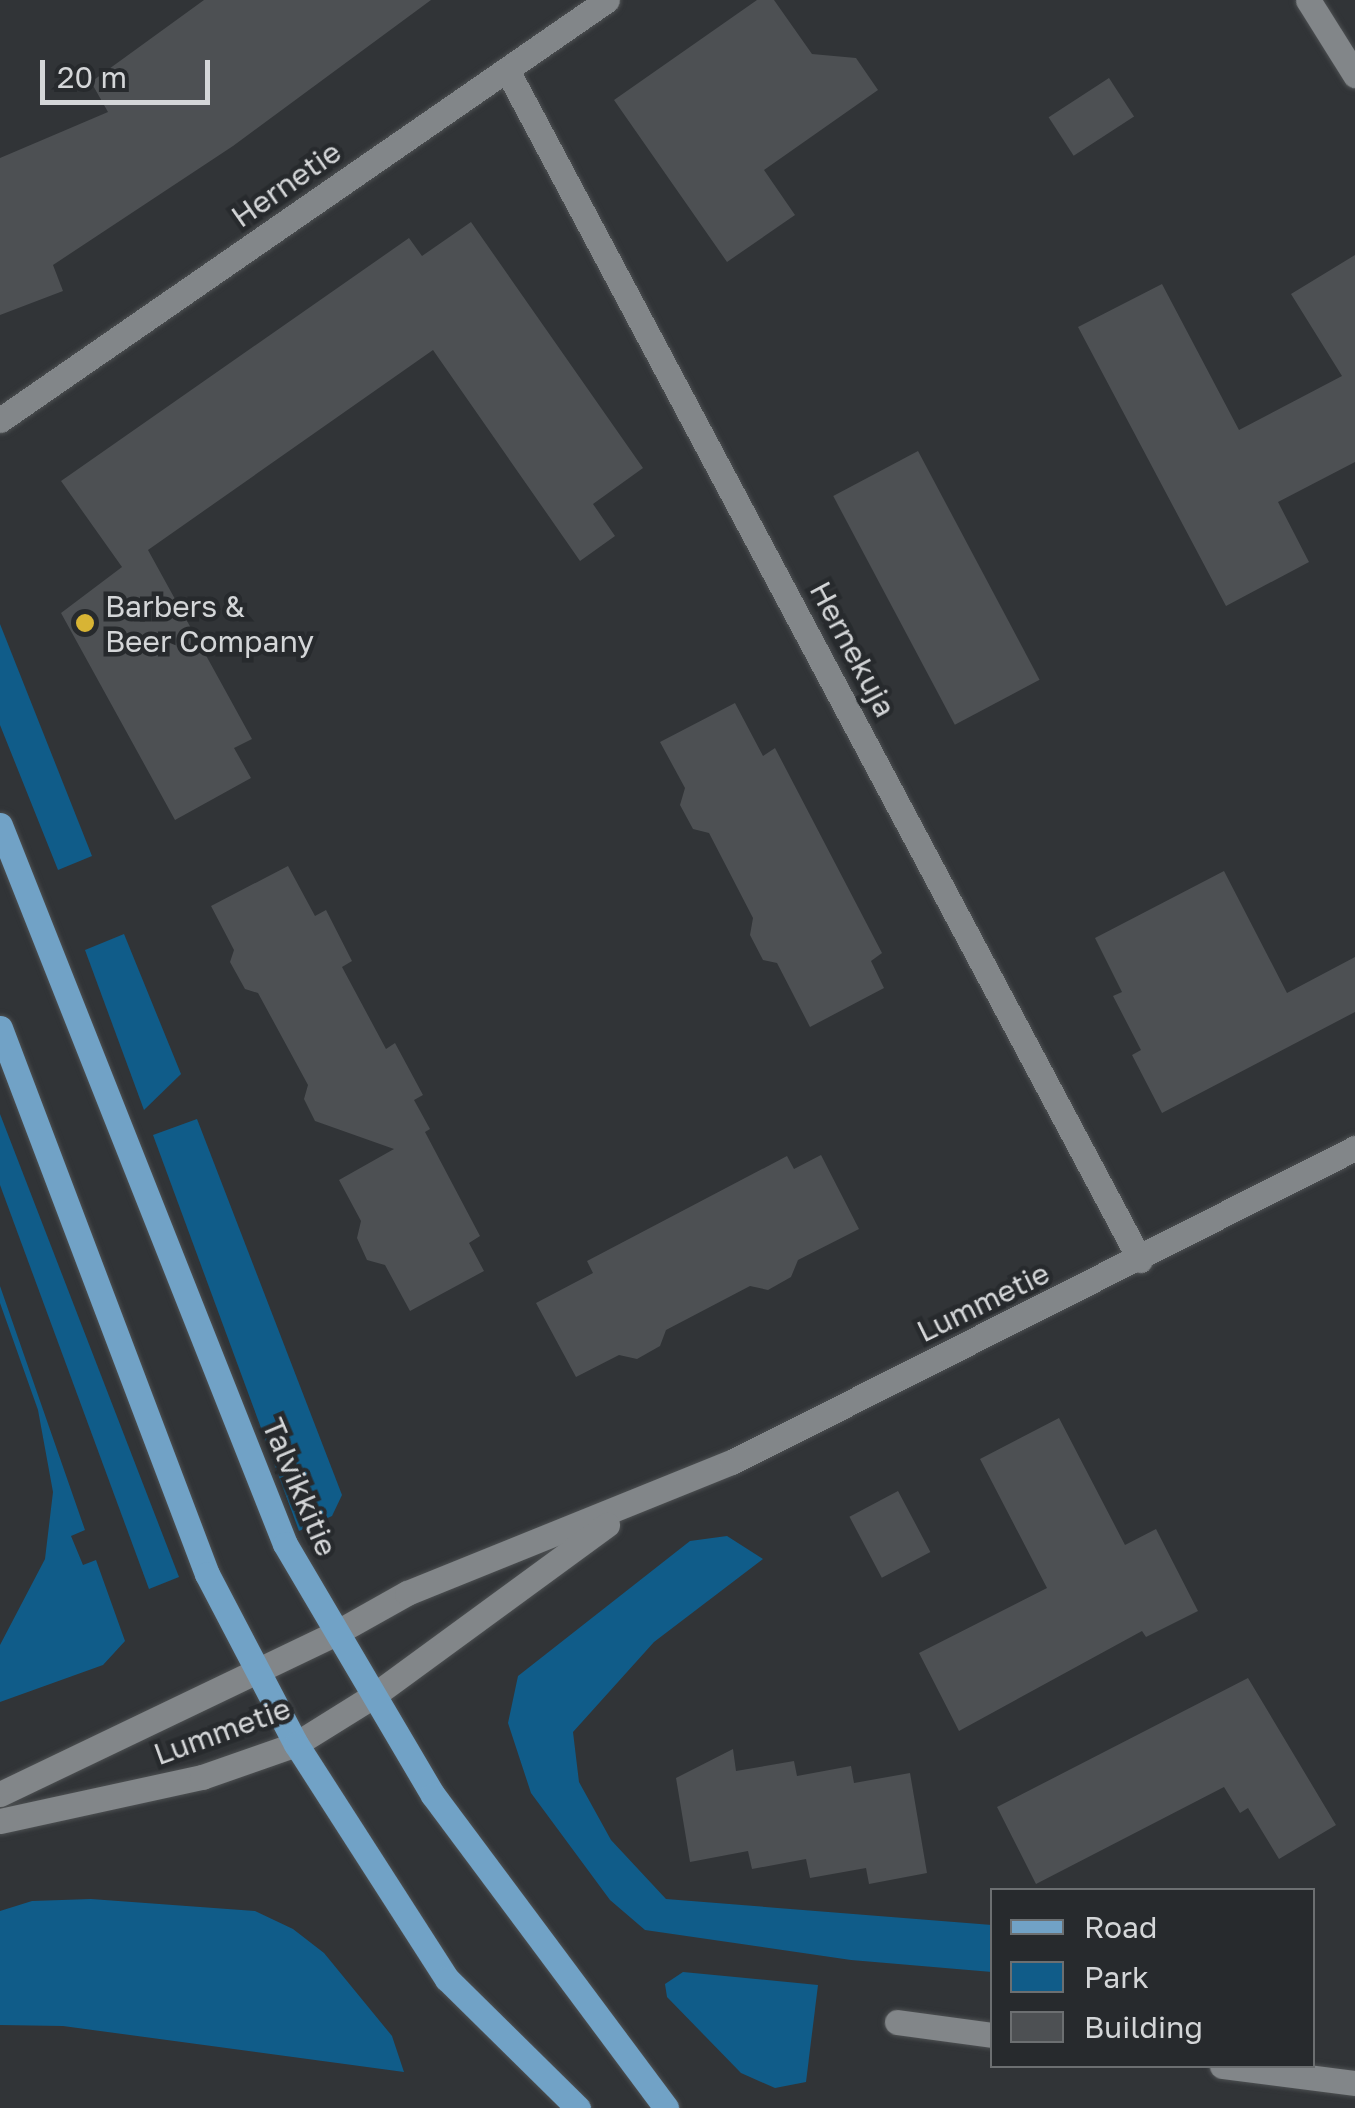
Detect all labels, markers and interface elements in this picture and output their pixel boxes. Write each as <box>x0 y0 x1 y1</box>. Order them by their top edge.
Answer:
scale bar <box>45 40 215 102</box>
text: 20 m <box>57 59 127 95</box>
street label: Hernetie <box>224 133 348 235</box>
street label: Hernekuja <box>802 575 904 723</box>
place label: Barbers & Beer Company <box>105 588 314 658</box>
marker: Barbers & Beer Company <box>74 612 96 634</box>
street label: Lummetie <box>911 1255 1055 1349</box>
street label: Talvikkitie <box>255 1413 345 1561</box>
street label: Lummetie <box>149 1690 295 1772</box>
legend <box>990 1888 1315 2068</box>
text: Road <box>1084 1909 1158 1945</box>
text: Park <box>1084 1959 1149 1995</box>
text: Building <box>1084 2009 1203 2045</box>

